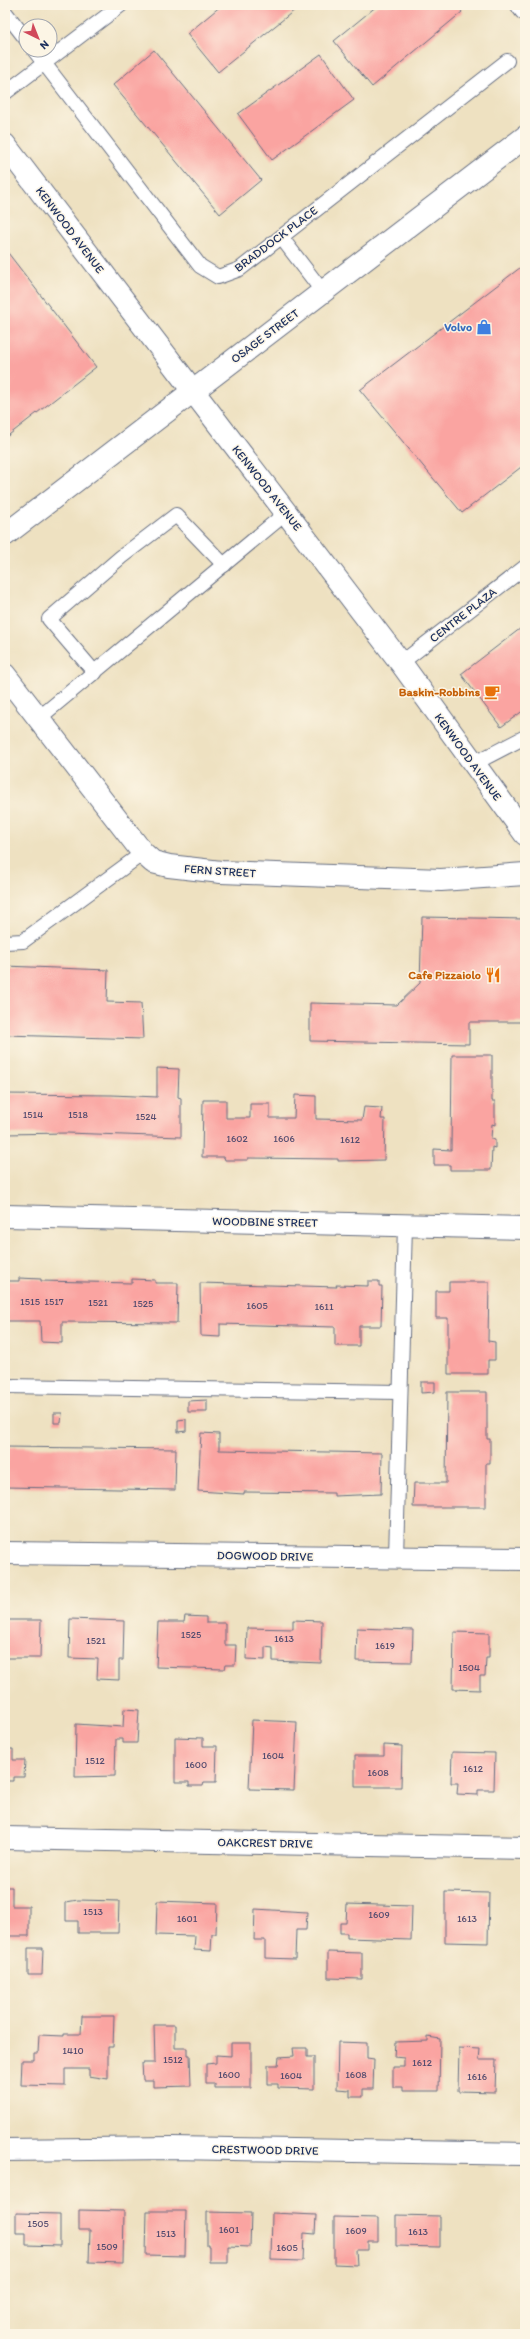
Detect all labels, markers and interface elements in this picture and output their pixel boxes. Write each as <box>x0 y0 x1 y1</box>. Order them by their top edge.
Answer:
north arrow <box>18 18 58 58</box>
text: N <box>37 38 52 52</box>
street label: KENWOOD AVENUE <box>33 184 107 276</box>
street label: BRADDOCK PLACE <box>232 203 321 275</box>
street label: OSAGE STREET <box>228 306 302 366</box>
shop icon: Volvo <box>475 318 493 336</box>
place label: Volvo <box>444 320 472 334</box>
street label: KENWOOD AVENUE <box>229 442 305 534</box>
street label: CENTRE PLAZA <box>427 584 499 645</box>
cafe icon: Baskin-Robbins <box>483 683 501 701</box>
place label: Baskin-Robbins <box>399 685 481 699</box>
street label: KENWOOD AVENUE <box>432 711 505 804</box>
street label: FERN STREET <box>184 862 257 881</box>
restaurant icon: Cafe Pizzaiolo <box>484 966 502 984</box>
place label: Cafe Pizzaiolo <box>408 968 481 982</box>
house number: 1514 <box>23 1108 43 1121</box>
house number: 1518 <box>68 1108 89 1121</box>
house number: 1524 <box>135 1110 157 1123</box>
house number: 1602 <box>226 1132 248 1145</box>
house number: 1606 <box>273 1132 295 1145</box>
house number: 1612 <box>340 1133 361 1146</box>
street label: WOODBINE STREET <box>212 1214 318 1230</box>
house number: 1515 <box>20 1295 40 1308</box>
house number: 1517 <box>44 1295 64 1308</box>
house number: 1521 <box>88 1296 108 1309</box>
house number: 1525 <box>133 1297 153 1310</box>
house number: 1605 <box>246 1299 268 1312</box>
house number: 1611 <box>314 1300 334 1313</box>
street label: DOGWOOD DRIVE <box>217 1548 314 1564</box>
house number: 1525 <box>181 1628 201 1641</box>
house number: 1613 <box>274 1632 295 1645</box>
house number: 1521 <box>86 1634 106 1647</box>
house number: 1619 <box>375 1639 395 1652</box>
house number: 1504 <box>458 1661 480 1674</box>
house number: 1604 <box>262 1749 284 1762</box>
house number: 1512 <box>85 1754 106 1767</box>
house number: 1600 <box>185 1758 207 1771</box>
house number: 1612 <box>463 1762 484 1775</box>
house number: 1608 <box>367 1766 389 1779</box>
street label: OAKCREST DRIVE <box>217 1835 313 1851</box>
house number: 1513 <box>83 1905 104 1918</box>
house number: 1609 <box>368 1908 390 1921</box>
house number: 1601 <box>177 1912 198 1925</box>
house number: 1613 <box>457 1912 478 1925</box>
house number: 1410 <box>62 2044 84 2057</box>
house number: 1512 <box>163 2053 184 2066</box>
house number: 1612 <box>412 2056 433 2069</box>
house number: 1600 <box>218 2068 240 2081</box>
house number: 1608 <box>345 2068 367 2081</box>
house number: 1604 <box>280 2069 302 2082</box>
house number: 1616 <box>467 2070 487 2083</box>
street label: CRESTWOOD DRIVE <box>211 2142 319 2158</box>
house number: 1505 <box>27 2217 49 2230</box>
house number: 1601 <box>219 2223 240 2236</box>
house number: 1609 <box>345 2224 367 2237</box>
house number: 1613 <box>408 2225 429 2238</box>
house number: 1513 <box>156 2227 177 2240</box>
house number: 1509 <box>96 2240 118 2253</box>
house number: 1605 <box>276 2241 298 2254</box>

